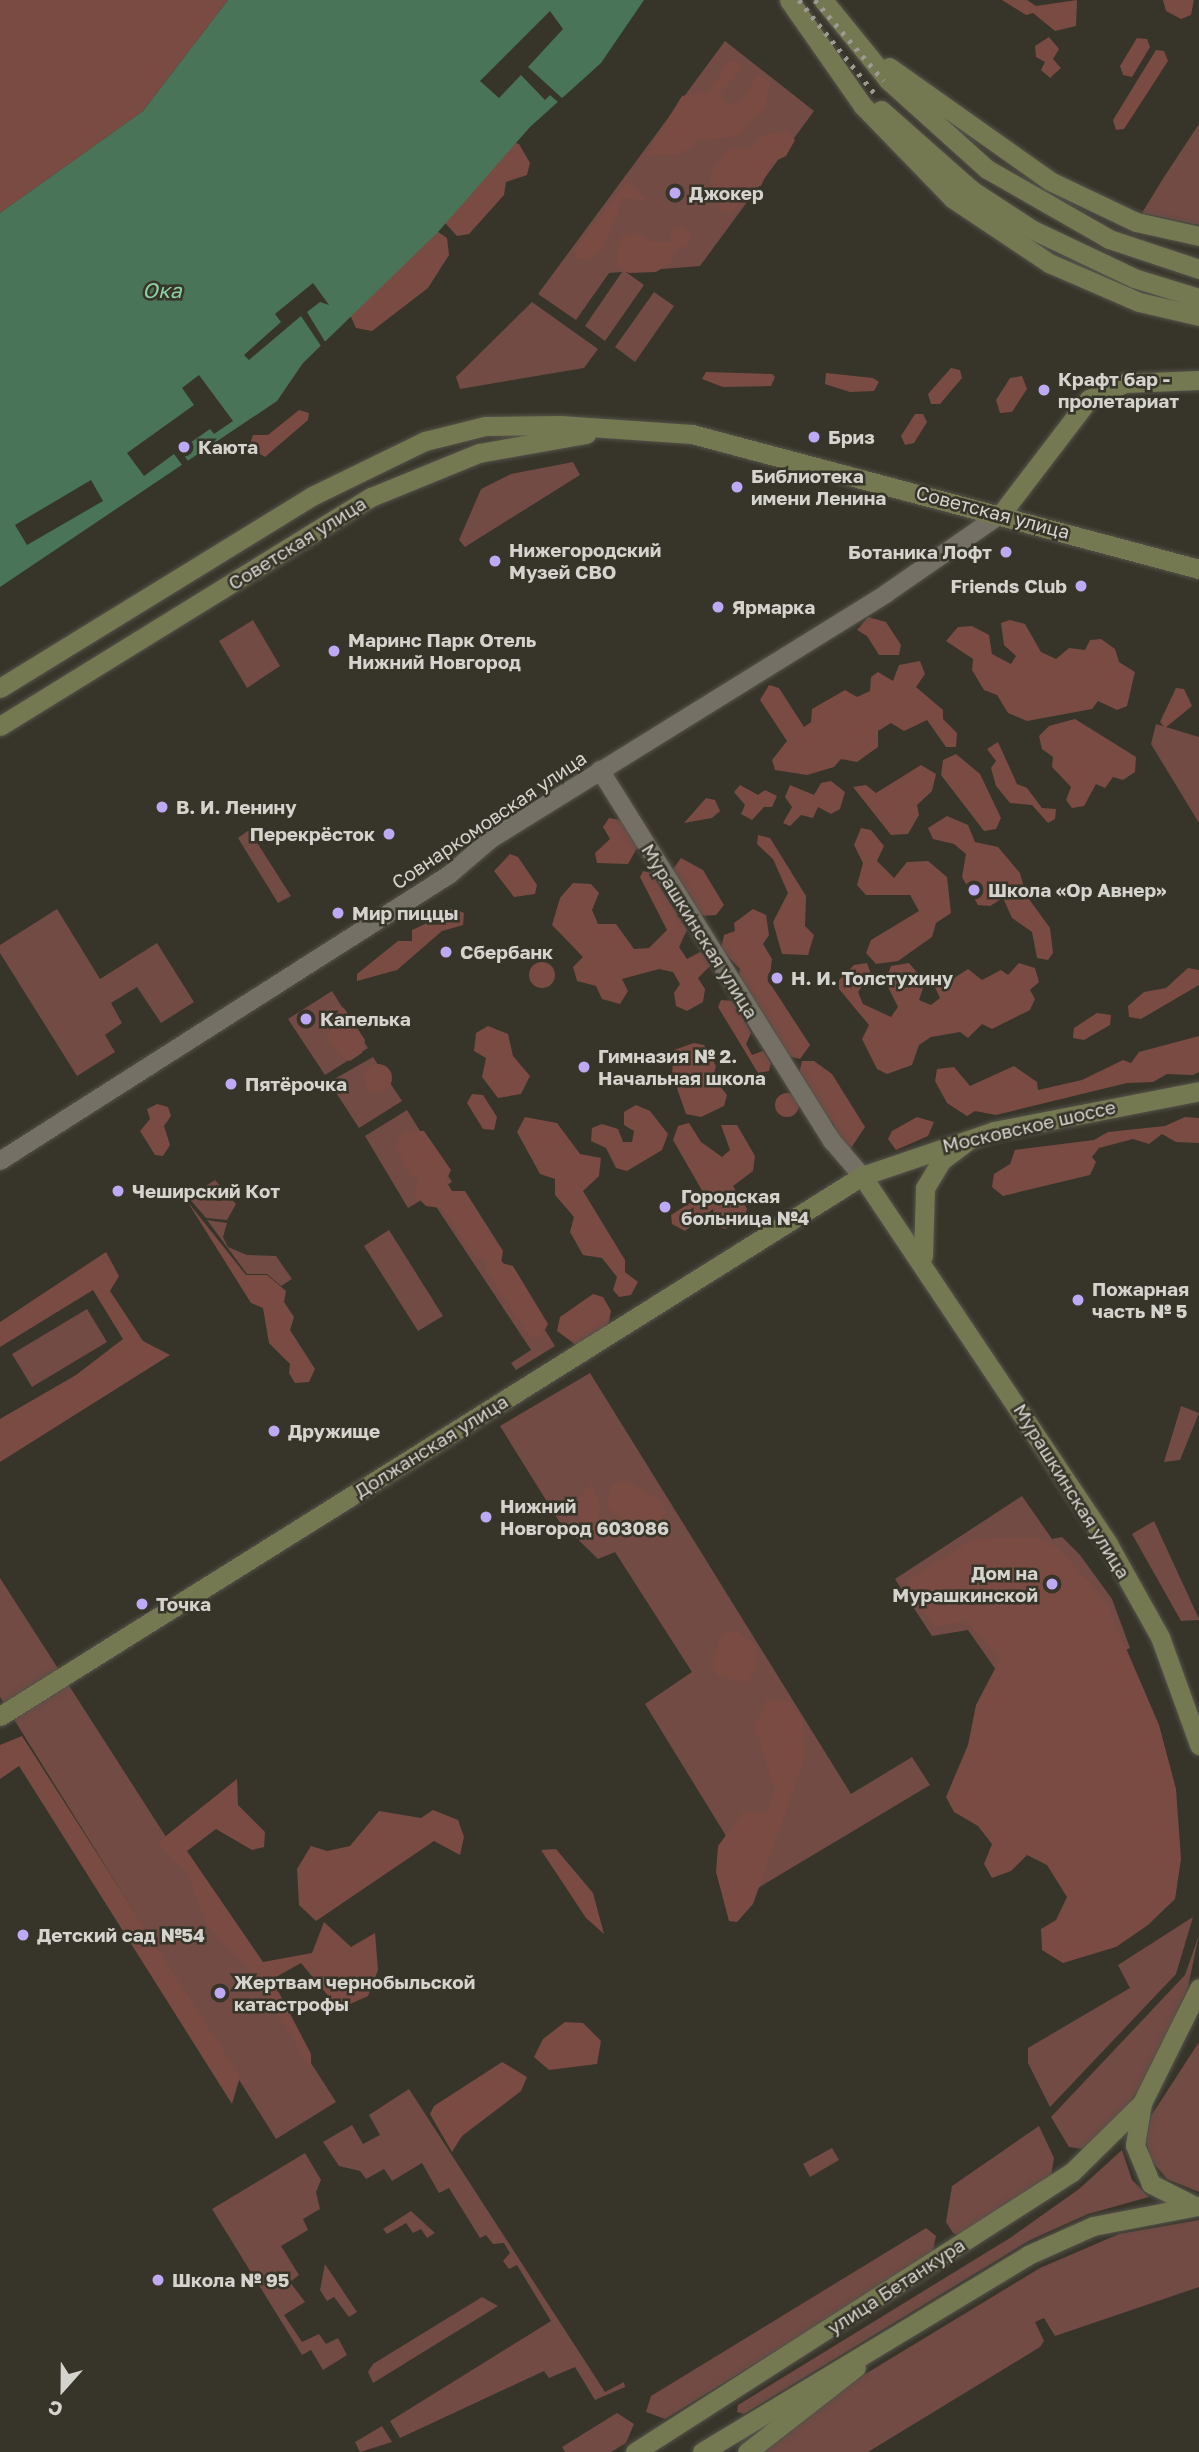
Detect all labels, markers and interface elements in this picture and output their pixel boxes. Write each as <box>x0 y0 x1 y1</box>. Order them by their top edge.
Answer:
place label: Джокер <box>689 182 764 204</box>
marker: Джокер <box>667 185 683 201</box>
water label: Ока <box>142 277 182 303</box>
place label: Крафт бар - пролетариат <box>1058 368 1179 412</box>
marker: Крафт бар - пролетариат <box>1036 382 1052 398</box>
place label: Бриз <box>828 426 875 448</box>
marker: Бриз <box>806 429 822 445</box>
place label: Каюта <box>198 436 258 458</box>
marker: Каюта <box>176 439 192 455</box>
place label: Библиотека имени Ленина <box>751 465 886 509</box>
marker: Библиотека имени Ленина <box>729 479 745 495</box>
street label: Советская улица <box>914 481 1072 543</box>
street label: Советская улица <box>224 491 370 595</box>
place label: Нижегородский Музей СВО <box>509 539 661 583</box>
place label: Ботаника Лофт <box>848 541 992 563</box>
marker: Ботаника Лофт <box>998 544 1014 560</box>
marker: Нижегородский Музей СВО <box>487 553 503 569</box>
place label: Friends Club <box>950 575 1067 597</box>
marker: Friends Club <box>1073 578 1089 594</box>
place label: Ярмарка <box>732 596 815 618</box>
marker: Ярмарка <box>710 599 726 615</box>
place label: Маринс Парк Отель Нижний Новгород <box>348 629 536 673</box>
marker: Маринс Парк Отель Нижний Новгород <box>326 643 342 659</box>
street label: Совнаркомовская улица <box>387 746 591 894</box>
place label: В. И. Ленину <box>176 796 297 818</box>
marker: В. И. Ленину <box>154 799 170 815</box>
place label: Перекрёсток <box>250 823 375 845</box>
marker: Перекрёсток <box>381 826 397 842</box>
street label: Мурашкинская улица <box>637 839 763 1023</box>
place label: Школа «Ор Авнер» <box>988 879 1166 901</box>
marker: Школа «Ор Авнер» <box>966 882 982 898</box>
place label: Мир пиццы <box>352 902 458 924</box>
marker: Мир пиццы <box>330 905 346 921</box>
place label: Сбербанк <box>460 941 553 963</box>
marker: Сбербанк <box>438 944 454 960</box>
place label: Н. И. Толстухину <box>791 967 953 989</box>
marker: Н. И. Толстухину <box>769 970 785 986</box>
place label: Капелька <box>320 1008 411 1030</box>
marker: Капелька <box>298 1011 314 1027</box>
place label: Гимназия № 2. Начальная школа <box>598 1045 766 1089</box>
marker: Гимназия № 2. Начальная школа <box>576 1059 592 1075</box>
place label: Пятёрочка <box>245 1073 347 1095</box>
marker: Пятёрочка <box>223 1076 239 1092</box>
street label: Московское шоссе <box>940 1095 1118 1157</box>
place label: Чеширский Кот <box>132 1180 280 1202</box>
marker: Чеширский Кот <box>110 1183 126 1199</box>
place label: Городская больница №4 <box>681 1185 809 1229</box>
marker: Городская больница №4 <box>655 1197 675 1217</box>
place label: Пожарная часть № 5 <box>1092 1278 1189 1322</box>
marker: Пожарная часть № 5 <box>1070 1292 1086 1308</box>
street label: Должанская улица <box>350 1390 512 1502</box>
street label: Мурашкинская улица <box>1009 1399 1135 1583</box>
place label: Дружище <box>288 1420 380 1442</box>
marker: Дружище <box>266 1423 282 1439</box>
place label: Нижний Новгород 603086 <box>500 1495 669 1539</box>
marker: Нижний Новгород 603086 <box>478 1509 494 1525</box>
place label: Дом на Мурашкинской <box>892 1562 1038 1606</box>
marker: Дом на Мурашкинской <box>1044 1576 1060 1592</box>
place label: Точка <box>156 1593 211 1615</box>
marker: Точка <box>134 1596 150 1612</box>
place label: Детский сад №54 <box>37 1924 205 1946</box>
marker: Детский сад №54 <box>15 1927 31 1943</box>
place label: Жертвам чернобыльской катастрофы <box>234 1971 475 2015</box>
marker: Жертвам чернобыльской катастрофы <box>212 1985 228 2001</box>
street label: улица Бетанкура <box>823 2233 969 2339</box>
place label: Школа № 95 <box>172 2269 289 2291</box>
marker: Школа № 95 <box>150 2272 166 2288</box>
north arrow <box>28 2354 98 2424</box>
text: С <box>45 2396 66 2422</box>

